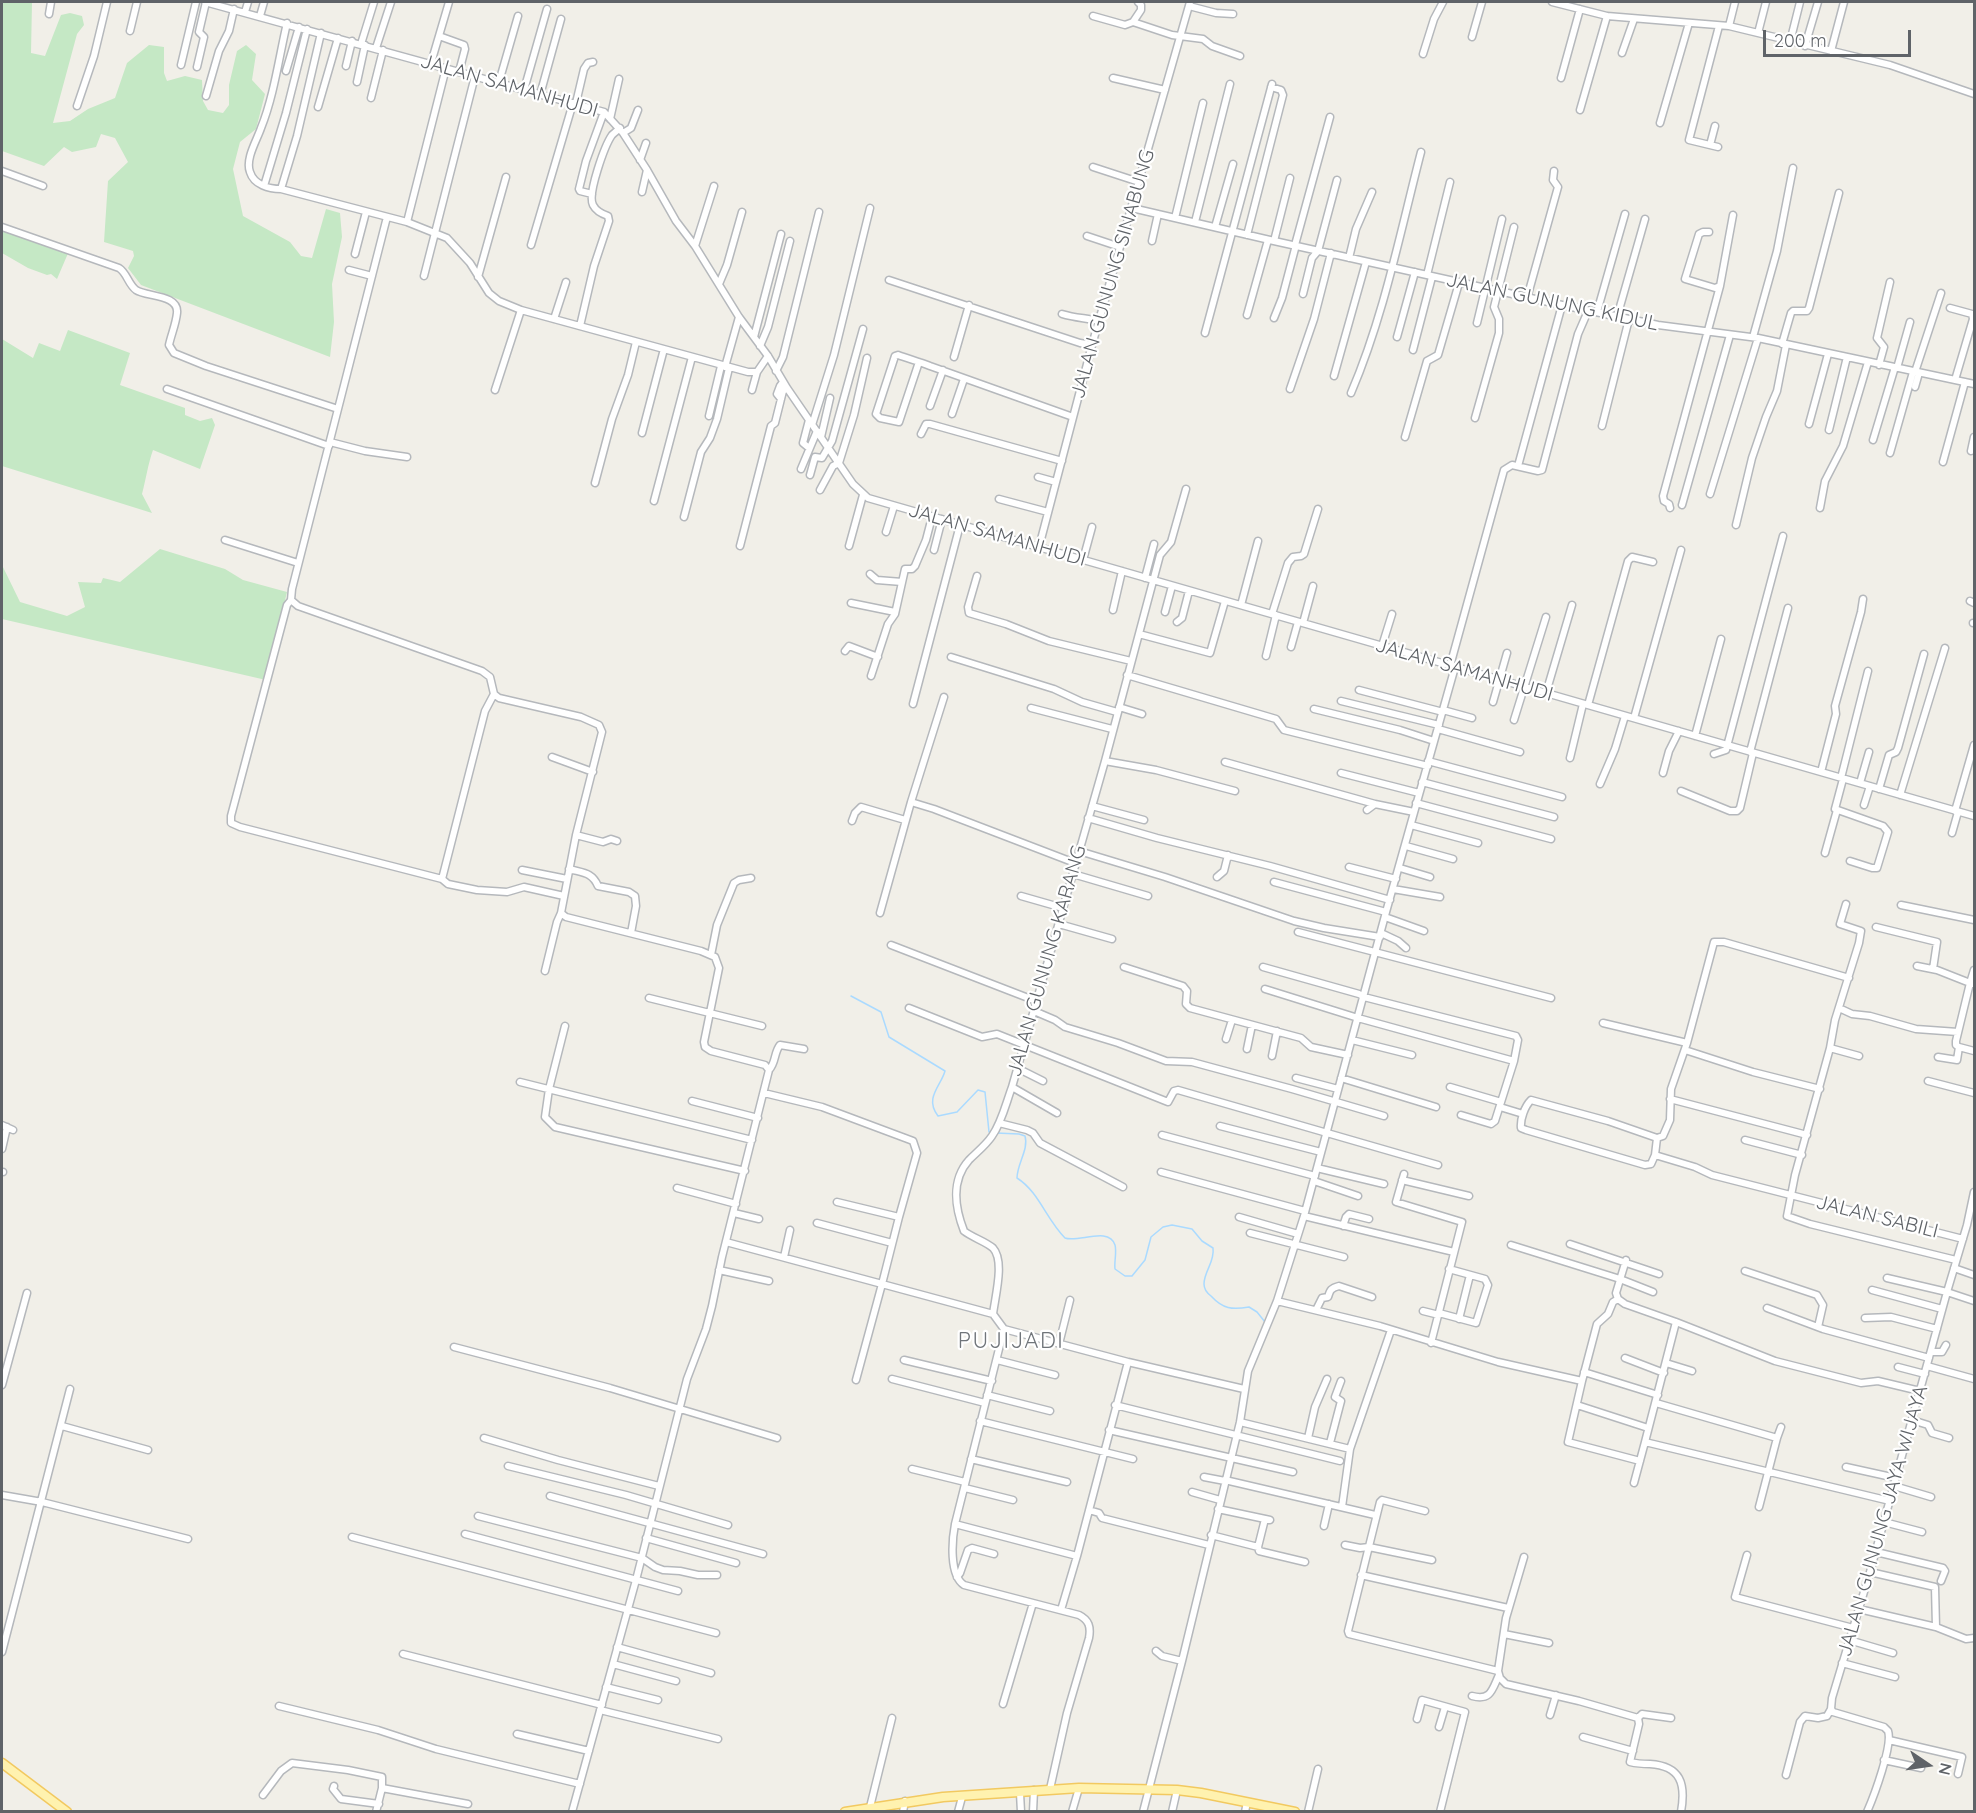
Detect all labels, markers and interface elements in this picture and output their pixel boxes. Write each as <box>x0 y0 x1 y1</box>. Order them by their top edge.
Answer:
scale bar <box>1766 18 1914 56</box>
text: 200 m <box>1774 29 1827 52</box>
street label: JALAN SAMANHUDI <box>417 49 601 123</box>
street label: JALAN GUNUNG SINABUNG <box>1066 147 1160 401</box>
street label: JALAN GUNUNG KIDUL <box>1444 268 1660 336</box>
street label: JALAN SAMANHUDI <box>905 498 1089 572</box>
street label: JALAN SAMANHUDI <box>1372 633 1556 707</box>
street label: JALAN GUNUNG KARANG <box>1002 842 1092 1080</box>
street label: JALAN SABILI <box>1813 1190 1941 1244</box>
district label: PUJIJADI <box>958 1328 1064 1354</box>
street label: JALAN GUNUNG JAYA WIJAYA <box>1833 1382 1933 1660</box>
north arrow <box>1898 1735 1958 1795</box>
text: N <box>1934 1761 1957 1777</box>

